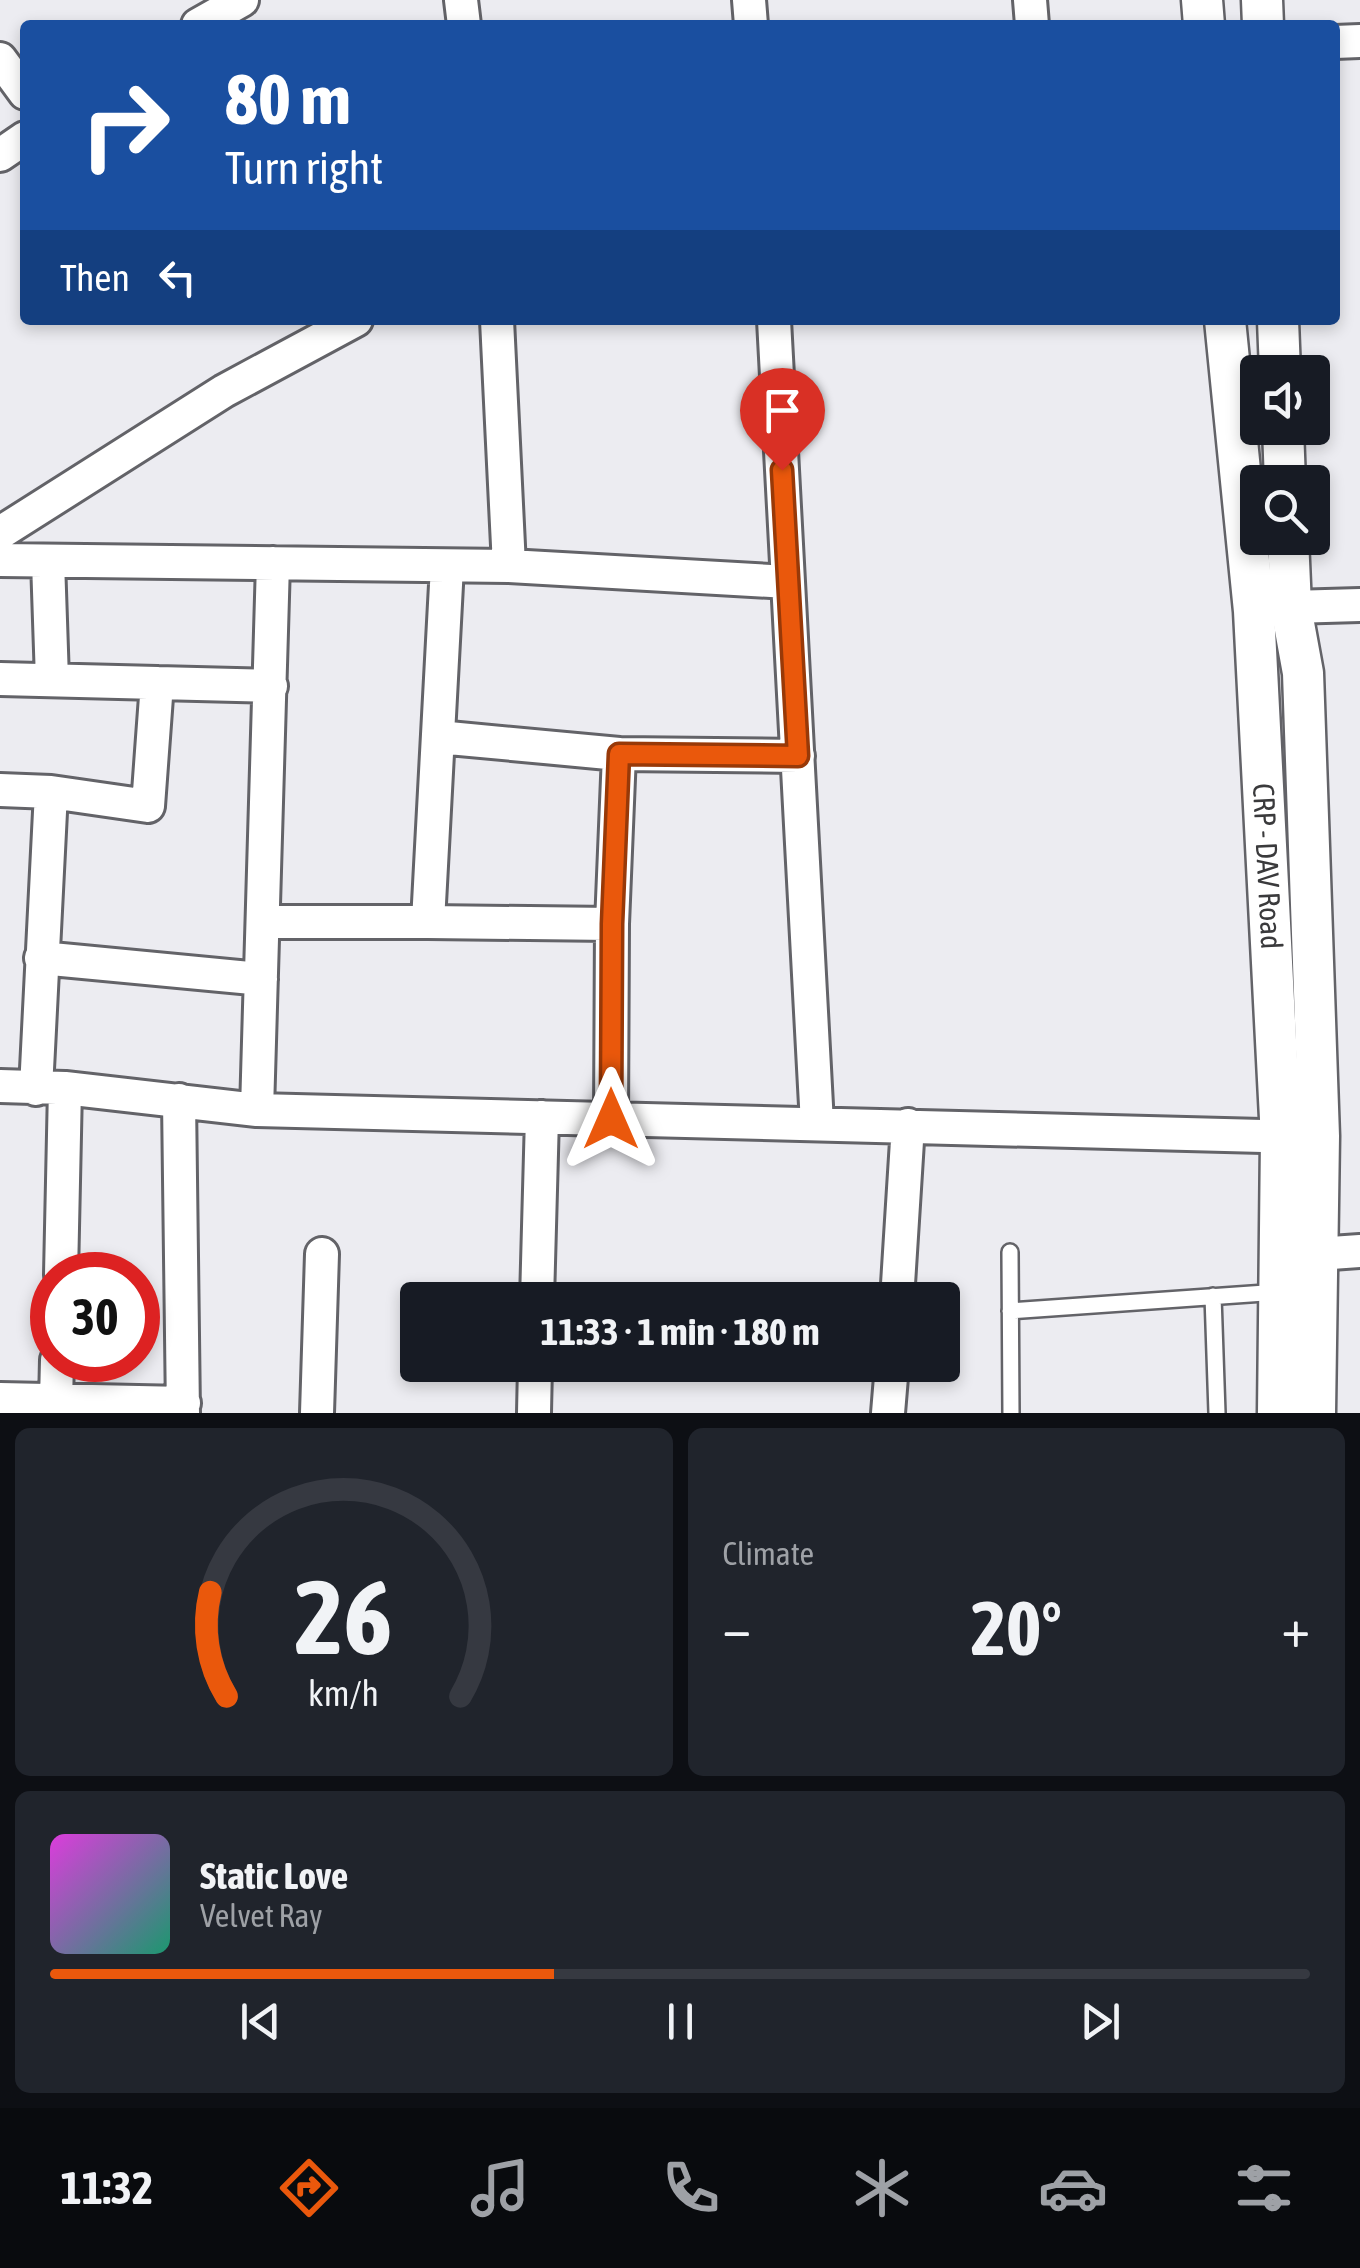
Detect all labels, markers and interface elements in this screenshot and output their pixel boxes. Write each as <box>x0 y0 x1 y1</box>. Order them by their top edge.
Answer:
text: 80 m <box>225 59 351 139</box>
icon: right <box>60 60 190 190</box>
text: Turn right <box>225 142 383 194</box>
icon: left <box>150 250 205 305</box>
text: Then <box>60 256 130 299</box>
map controls <box>1240 355 1330 555</box>
button: sound <box>1240 355 1330 445</box>
pin <box>740 368 825 471</box>
icon: arrive <box>755 383 810 438</box>
button: search <box>1240 465 1330 555</box>
street label: CRP - DAV Road <box>1247 782 1289 950</box>
position arrow <box>559 1067 663 1171</box>
speed limit sign: 30 <box>30 1252 160 1382</box>
text: 11:33 · 1 min · 180 m <box>540 1310 820 1353</box>
text: Climate <box>723 1535 814 1572</box>
text: 26 <box>295 1557 393 1676</box>
text: 20° <box>971 1585 1062 1671</box>
text: − <box>723 1596 751 1659</box>
text: + <box>1281 1596 1310 1659</box>
text: km/h <box>308 1673 379 1714</box>
text: Static Love <box>200 1854 348 1897</box>
text: Velvet Ray <box>200 1897 322 1934</box>
icon: previous <box>233 1994 288 2049</box>
icon: pause <box>653 1994 708 2049</box>
icon: next <box>1073 1994 1128 2049</box>
icon: directions <box>274 2153 344 2223</box>
icon: music <box>465 2153 535 2223</box>
icon: phone <box>656 2153 726 2223</box>
icon: climate <box>847 2153 917 2223</box>
icon: car <box>1038 2153 1108 2223</box>
icon: filters <box>1229 2153 1299 2223</box>
text: 11:32 <box>61 2162 153 2214</box>

